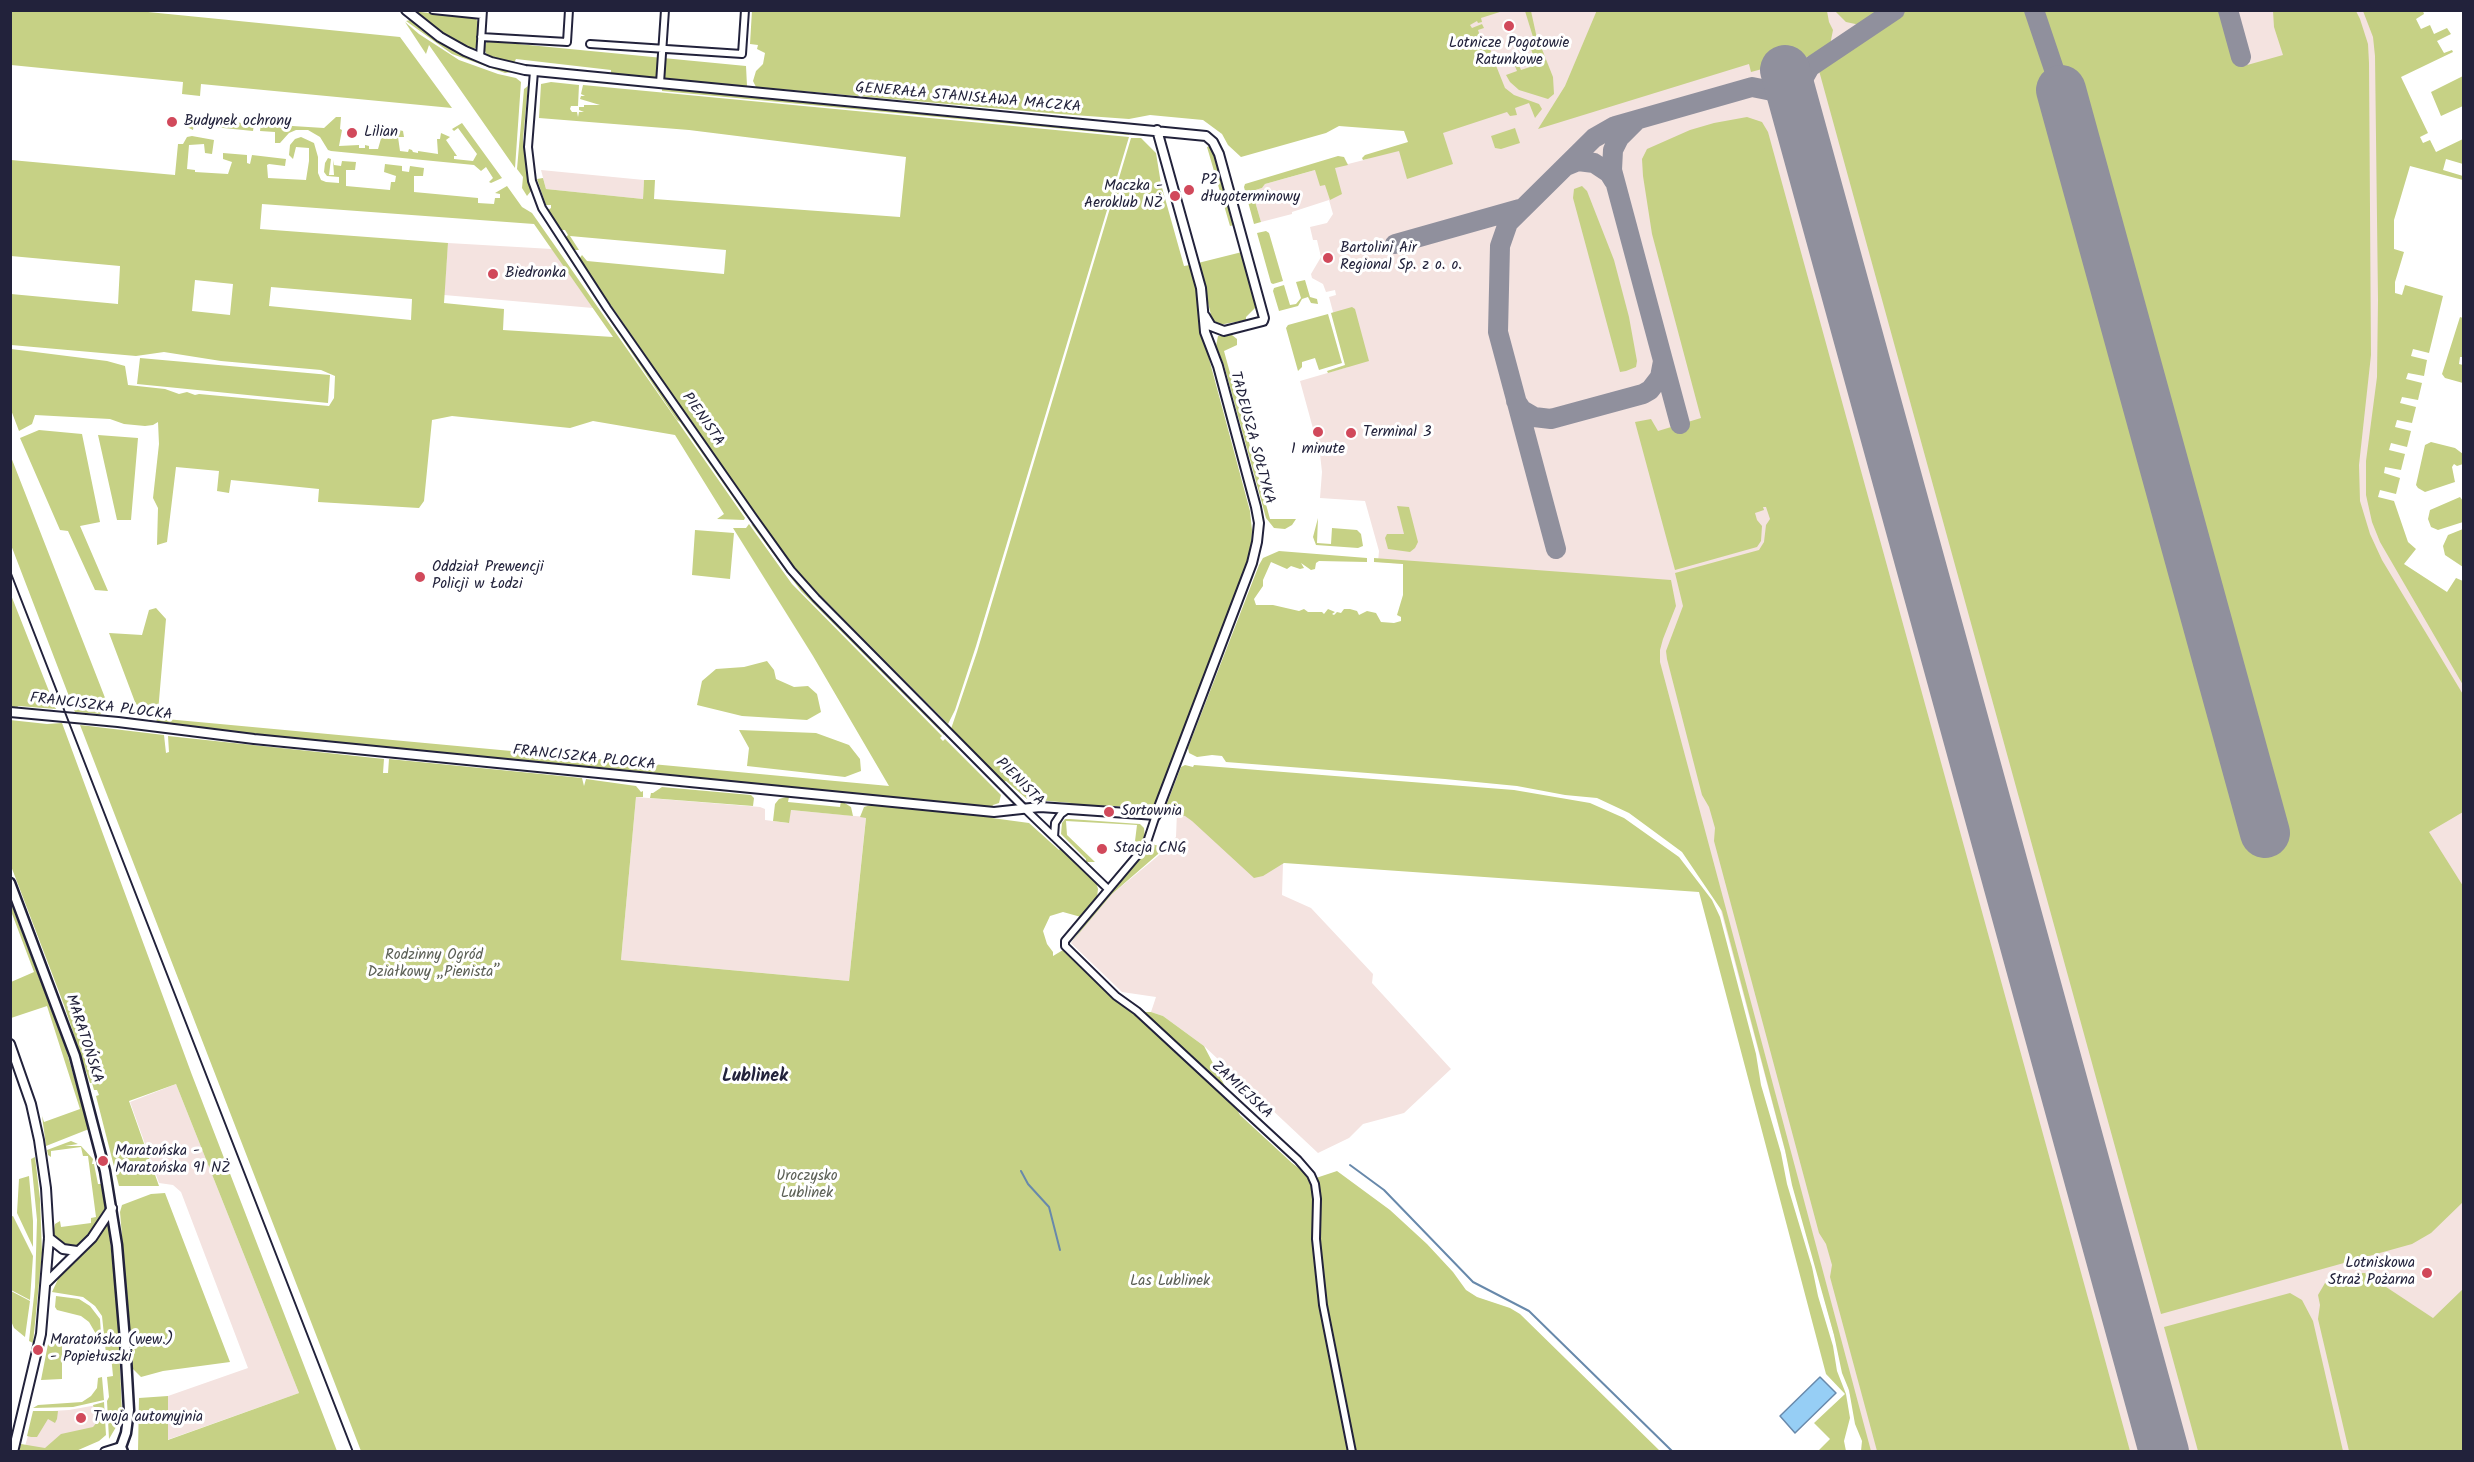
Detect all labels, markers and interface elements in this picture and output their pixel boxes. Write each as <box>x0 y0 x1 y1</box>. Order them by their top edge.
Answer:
marker: Lotnicze Pogotowie Ratunkowe <box>1502 19 1516 33</box>
place label: Lotnicze Pogotowie Ratunkowe <box>1449 35 1569 70</box>
street label: GENERAŁA STANISŁAWA MACZKA <box>854 80 1082 118</box>
place label: Budynek ochrony <box>184 113 291 131</box>
marker: Budynek ochrony <box>165 115 179 129</box>
place label: Lilian <box>364 124 398 142</box>
marker: Lilian <box>345 126 359 140</box>
place label: P2 długoterminowy <box>1201 172 1300 207</box>
place label: Maczka - Aeroklub NŻ <box>1084 178 1163 213</box>
marker: P2 długoterminowy <box>1182 183 1196 197</box>
marker: Maczka - Aeroklub NŻ <box>1168 189 1182 203</box>
place label: Bartolini Air Regional Sp. z o. o. <box>1340 240 1462 275</box>
marker: Bartolini Air Regional Sp. z o. o. <box>1321 251 1335 265</box>
place label: Biedronka <box>505 265 566 283</box>
marker: Biedronka <box>486 267 500 281</box>
street label: TADEUSZA SOŁTYKA <box>1225 370 1277 506</box>
street label: PIENISTA <box>677 390 727 450</box>
place label: Terminal 3 <box>1363 424 1432 442</box>
marker: 1 minute <box>1311 425 1325 439</box>
marker: Terminal 3 <box>1344 426 1358 440</box>
place label: 1 minute <box>1291 441 1345 459</box>
place label: Oddział Prewencji Policji w Łodzi <box>432 559 544 594</box>
marker: Oddział Prewencji Policji w Łodzi <box>413 570 427 584</box>
street label: FRANCISZKA PLOCKA <box>29 690 173 726</box>
street label: FRANCISZKA PLOCKA <box>512 743 656 775</box>
street label: PIENISTA <box>991 755 1047 811</box>
place label: Sortownia <box>1121 803 1182 821</box>
marker: Sortownia <box>1102 805 1116 819</box>
place label: Stacja CNG <box>1114 840 1187 858</box>
marker: Stacja CNG <box>1095 842 1109 856</box>
park label: Rodzinny Ogród Działkowy „Pienista” <box>367 947 501 982</box>
street label: MARATOŃSKA <box>60 992 106 1086</box>
street label: ZAMIEJSKA <box>1207 1058 1275 1124</box>
district label: Lublinek <box>722 1067 788 1089</box>
place label: Maratońska - Maratońska 91 NŻ <box>115 1143 230 1178</box>
marker: Maratońska - Maratońska 91 NŻ <box>96 1154 110 1168</box>
park label: Uroczysko Lublinek <box>776 1168 838 1203</box>
place label: Lotniskowa Straż Pożarna <box>2328 1255 2415 1290</box>
marker: Lotniskowa Straż Pożarna <box>2420 1266 2434 1280</box>
park label: Las Lublinek <box>1130 1273 1210 1291</box>
place label: Maratońska (wew.) - Popiełuszki <box>50 1332 173 1367</box>
marker: Maratońska (wew.) - Popiełuszki <box>31 1343 45 1357</box>
place label: Twoja automyjnia <box>93 1409 203 1427</box>
marker: Twoja automyjnia <box>74 1411 88 1425</box>

